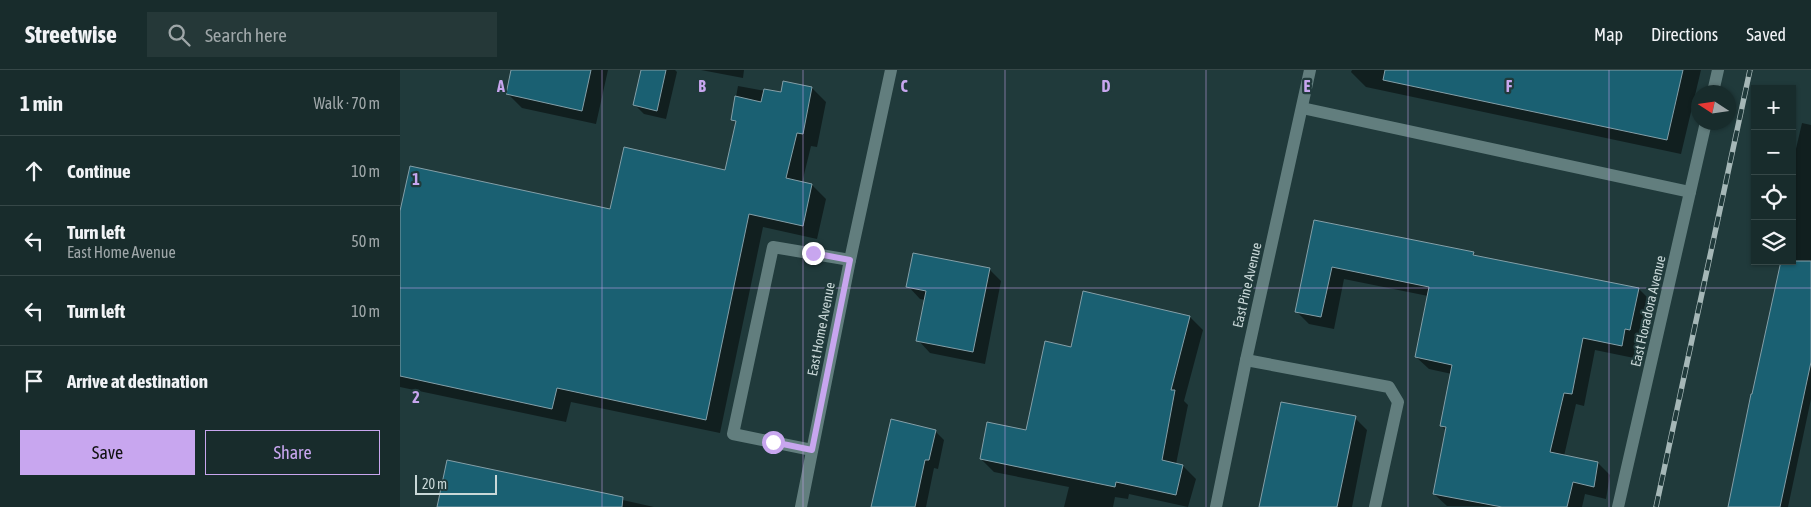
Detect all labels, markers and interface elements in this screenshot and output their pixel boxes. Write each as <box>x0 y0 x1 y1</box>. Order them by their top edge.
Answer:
search box <box>147 12 497 57</box>
text: Streetwise <box>25 21 117 48</box>
icon: search <box>165 21 193 49</box>
text: Search here <box>205 24 287 46</box>
text: Map <box>1594 24 1623 45</box>
text: Directions <box>1651 24 1718 45</box>
text: Saved <box>1746 24 1786 45</box>
text: A <box>496 77 505 95</box>
text: B <box>698 77 706 95</box>
text: C <box>900 77 908 95</box>
text: D <box>1102 77 1111 95</box>
text: E <box>1304 77 1311 95</box>
text: F <box>1506 77 1513 95</box>
north arrow <box>1691 85 1736 130</box>
map controls <box>1751 85 1796 265</box>
button: + <box>1751 85 1796 130</box>
text: 1 min <box>20 91 63 115</box>
text: Walk · 70 m <box>314 94 380 112</box>
button: − <box>1751 130 1796 175</box>
icon: ahead <box>20 157 48 185</box>
text: Continue <box>67 160 131 182</box>
text: 10 m <box>351 162 380 180</box>
text: 1 <box>412 170 420 188</box>
button: locate <box>1751 175 1796 220</box>
button: layers <box>1751 220 1796 265</box>
text: Turn left <box>67 221 125 243</box>
icon: left <box>20 227 48 255</box>
text: 50 m <box>351 232 380 250</box>
street label: East Pine Avenue <box>1229 241 1265 329</box>
route end <box>802 242 825 265</box>
text: East Home Avenue <box>67 243 176 261</box>
street label: East Floradora Avenue <box>1627 254 1669 368</box>
street label: East Home Avenue <box>804 281 838 377</box>
icon: left <box>20 297 48 325</box>
text: Turn left <box>67 300 125 322</box>
text: 10 m <box>351 302 380 320</box>
icon: arrive <box>20 367 48 395</box>
text: Arrive at destination <box>67 370 208 392</box>
text: 2 <box>412 388 420 406</box>
button: Save <box>20 430 195 475</box>
button: Share <box>205 430 380 475</box>
route start <box>762 431 785 454</box>
scale bar <box>415 472 498 495</box>
text: 20 m <box>422 476 447 492</box>

